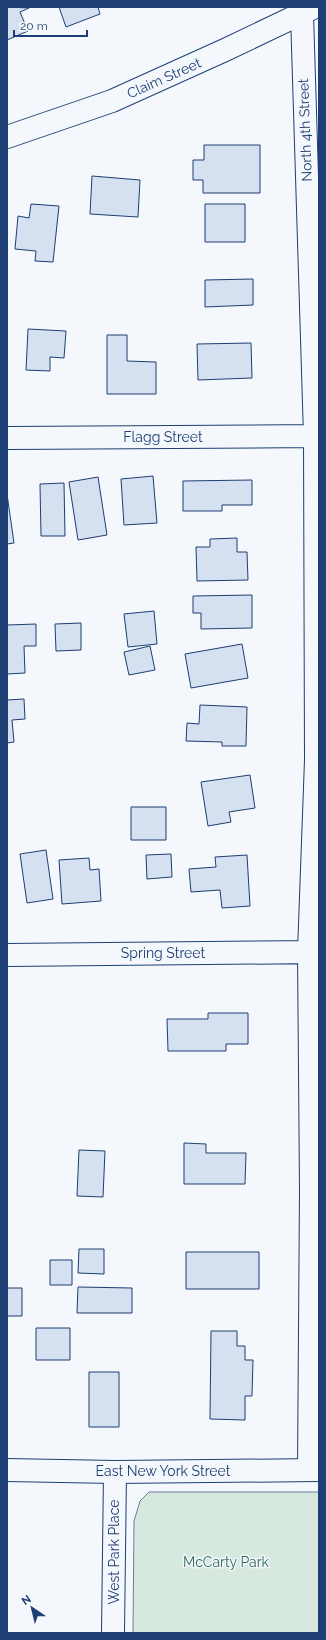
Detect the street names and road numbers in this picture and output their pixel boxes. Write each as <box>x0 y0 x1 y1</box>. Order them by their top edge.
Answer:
street label: Claim Street <box>125 54 204 101</box>
street label: North 4th Street <box>295 78 315 182</box>
street label: Flagg Street <box>123 429 203 445</box>
street label: Spring Street <box>121 945 205 961</box>
street label: East New York Street <box>96 1463 231 1479</box>
street label: West Park Place <box>106 1499 122 1605</box>

